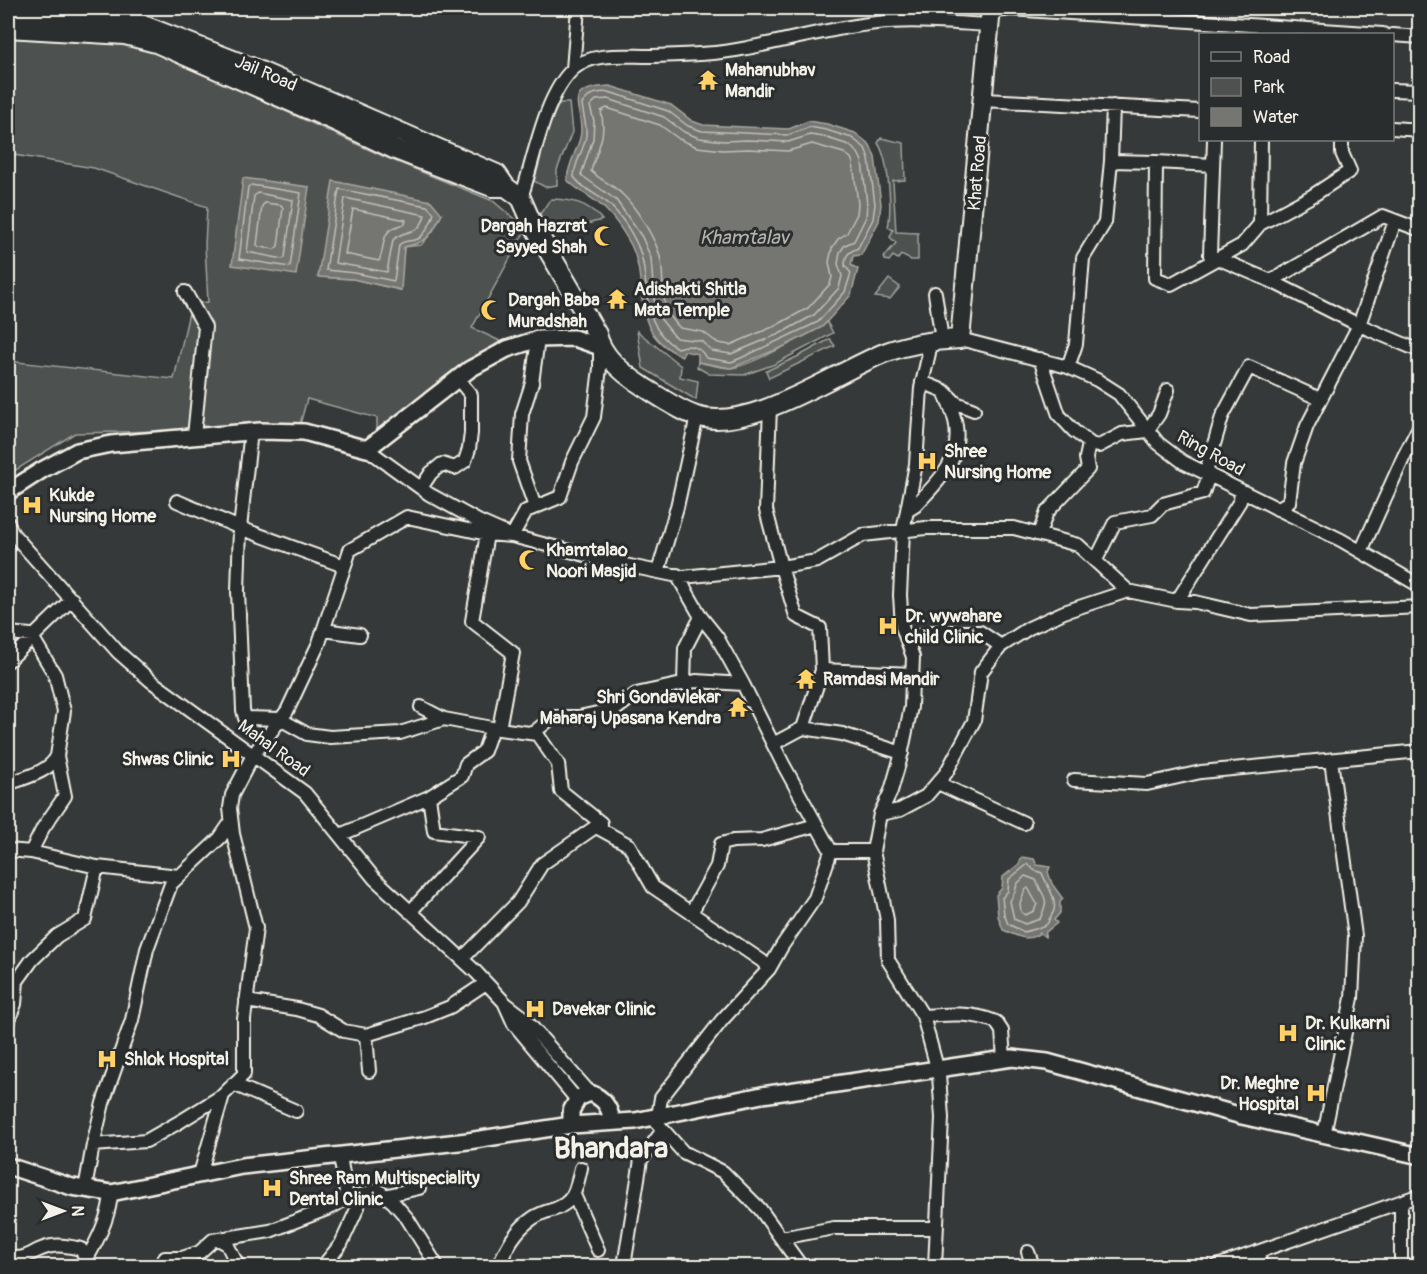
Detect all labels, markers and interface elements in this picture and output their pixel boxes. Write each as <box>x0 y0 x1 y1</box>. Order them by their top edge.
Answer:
legend <box>1199 33 1394 141</box>
text: Road <box>1253 46 1290 69</box>
street label: Jail Road <box>231 50 301 97</box>
place label: Mahanubhav Mandir <box>725 59 816 103</box>
temple icon: Mahanubhav Mandir <box>696 68 720 92</box>
text: Park <box>1253 76 1285 99</box>
text: Water <box>1253 106 1299 129</box>
street label: Khat Road <box>963 134 992 212</box>
place label: Dargah Hazrat Sayyed Shah <box>480 215 588 259</box>
mosque icon: Dargah Hazrat Sayyed Shah <box>592 224 616 248</box>
water label: Khamtalav <box>700 225 790 250</box>
place label: Adishakti Shitla Mata Temple <box>634 278 747 322</box>
temple icon: Adishakti Shitla Mata Temple <box>605 287 629 311</box>
place label: Dargah Baba Muradshah <box>508 289 600 333</box>
mosque icon: Dargah Baba Muradshah <box>479 298 503 322</box>
street label: Ring Road <box>1173 425 1249 481</box>
place label: Shree Nursing Home <box>944 440 1052 484</box>
hospital icon: Shree Nursing Home <box>915 449 939 473</box>
place label: Kukde Nursing Home <box>49 484 157 528</box>
hospital icon: Kukde Nursing Home <box>20 493 44 517</box>
place label: Khamtalao Noori Masjid <box>546 539 637 583</box>
mosque icon: Khamtalao Noori Masjid <box>517 548 541 572</box>
place label: Dr. wywahare child Clinic <box>904 605 1003 649</box>
hospital icon: Dr. wywahare child Clinic <box>876 614 900 638</box>
temple icon: Ramdasi Mandir <box>794 667 818 691</box>
place label: Ramdasi Mandir <box>823 668 940 691</box>
place label: Shri Gondavlekar Maharaj Upasana Kendra <box>540 686 722 730</box>
temple icon: Shri Gondavlekar Maharaj Upasana Kendra <box>726 695 750 719</box>
street label: Mahal Road <box>233 715 314 782</box>
hospital icon: Shwas Clinic <box>219 747 243 771</box>
place label: Shwas Clinic <box>122 748 214 771</box>
hospital icon: Davekar Clinic <box>523 997 547 1021</box>
place label: Davekar Clinic <box>552 998 656 1021</box>
place label: Dr. Kulkarni Clinic <box>1305 1012 1389 1056</box>
hospital icon: Dr. Kulkarni Clinic <box>1276 1021 1300 1045</box>
hospital icon: Shlok Hospital <box>95 1047 119 1071</box>
place label: Shlok Hospital <box>124 1048 229 1071</box>
place label: Dr. Meghre Hospital <box>1220 1072 1300 1116</box>
hospital icon: Dr. Meghre Hospital <box>1304 1081 1328 1105</box>
district label: Bhandara <box>554 1130 668 1167</box>
place label: Shree Ram Multispeciality Dental Clinic <box>289 1167 480 1211</box>
hospital icon: Shree Ram Multispeciality Dental Clinic <box>260 1176 284 1200</box>
north arrow <box>33 1181 93 1241</box>
text: N <box>67 1206 87 1217</box>

